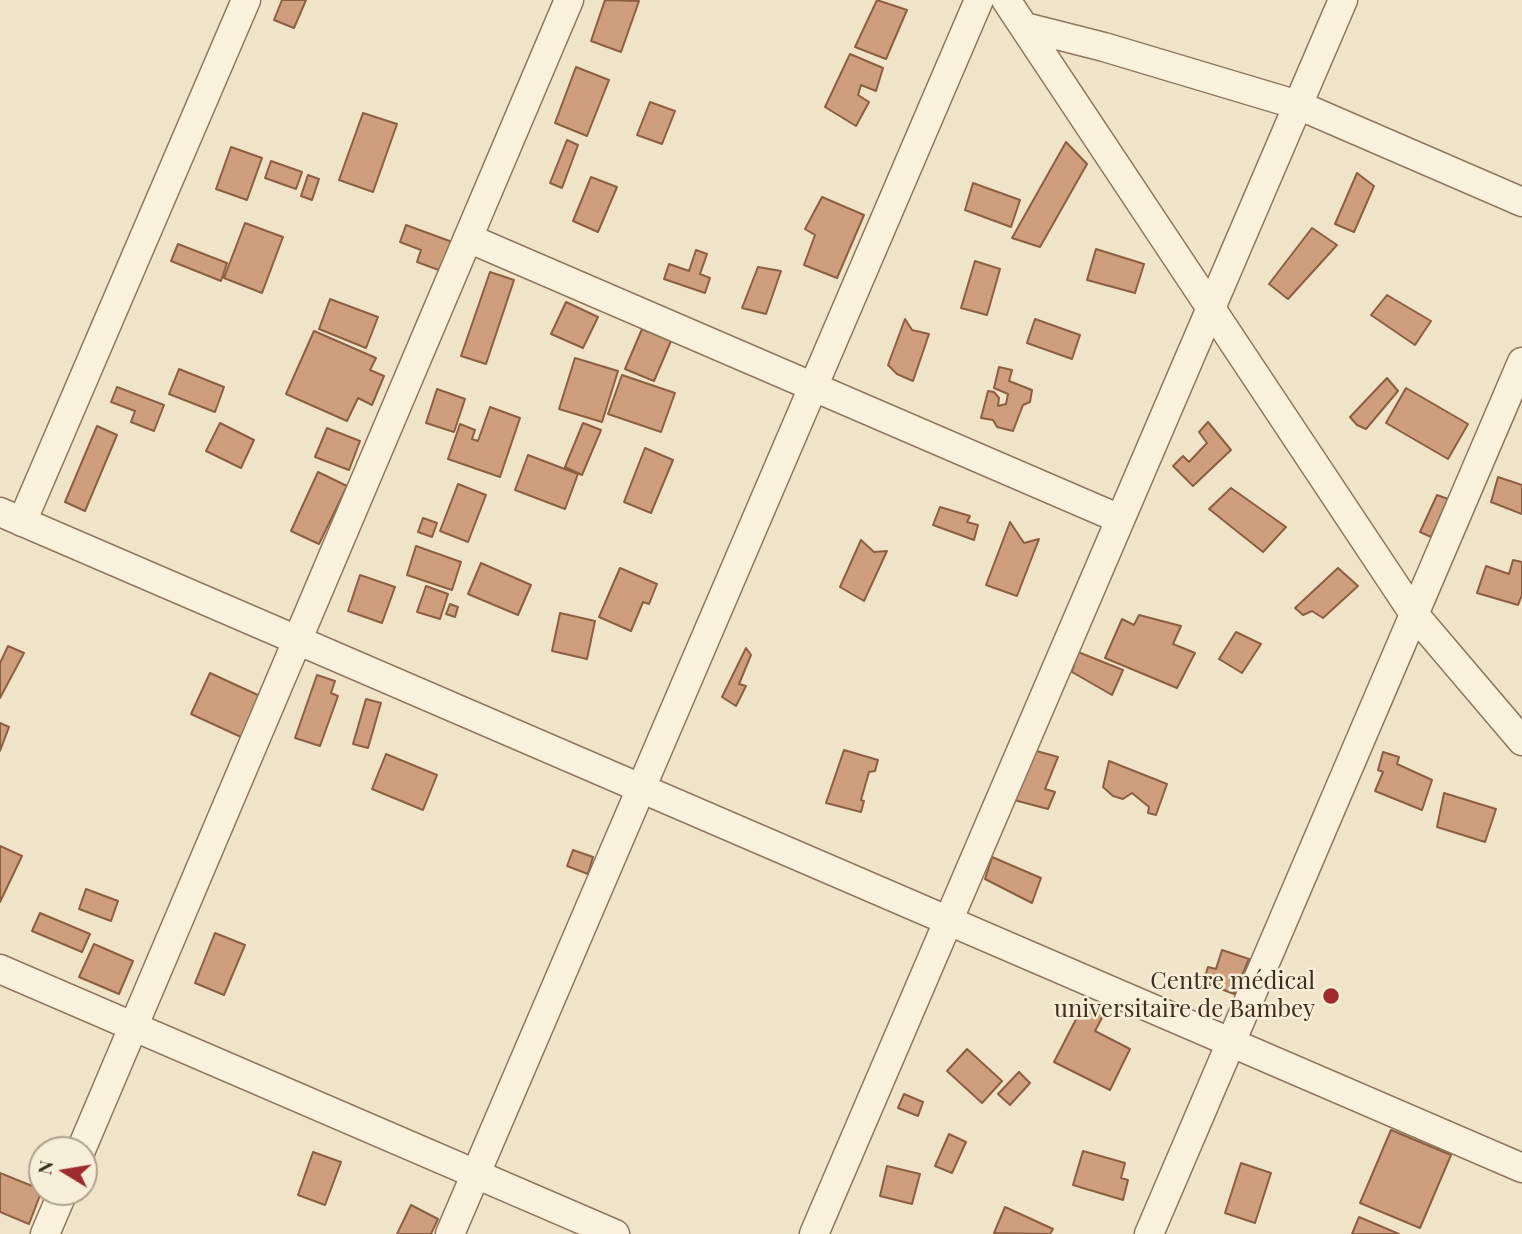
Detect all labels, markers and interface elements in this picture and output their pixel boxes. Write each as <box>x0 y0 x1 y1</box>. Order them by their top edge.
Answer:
place label: Centre médical universitaire de Bambey <box>1054 968 1315 1024</box>
marker: Centre médical universitaire de Bambey <box>1321 986 1341 1006</box>
north arrow <box>28 1136 98 1206</box>
text: N <box>30 1158 58 1177</box>

